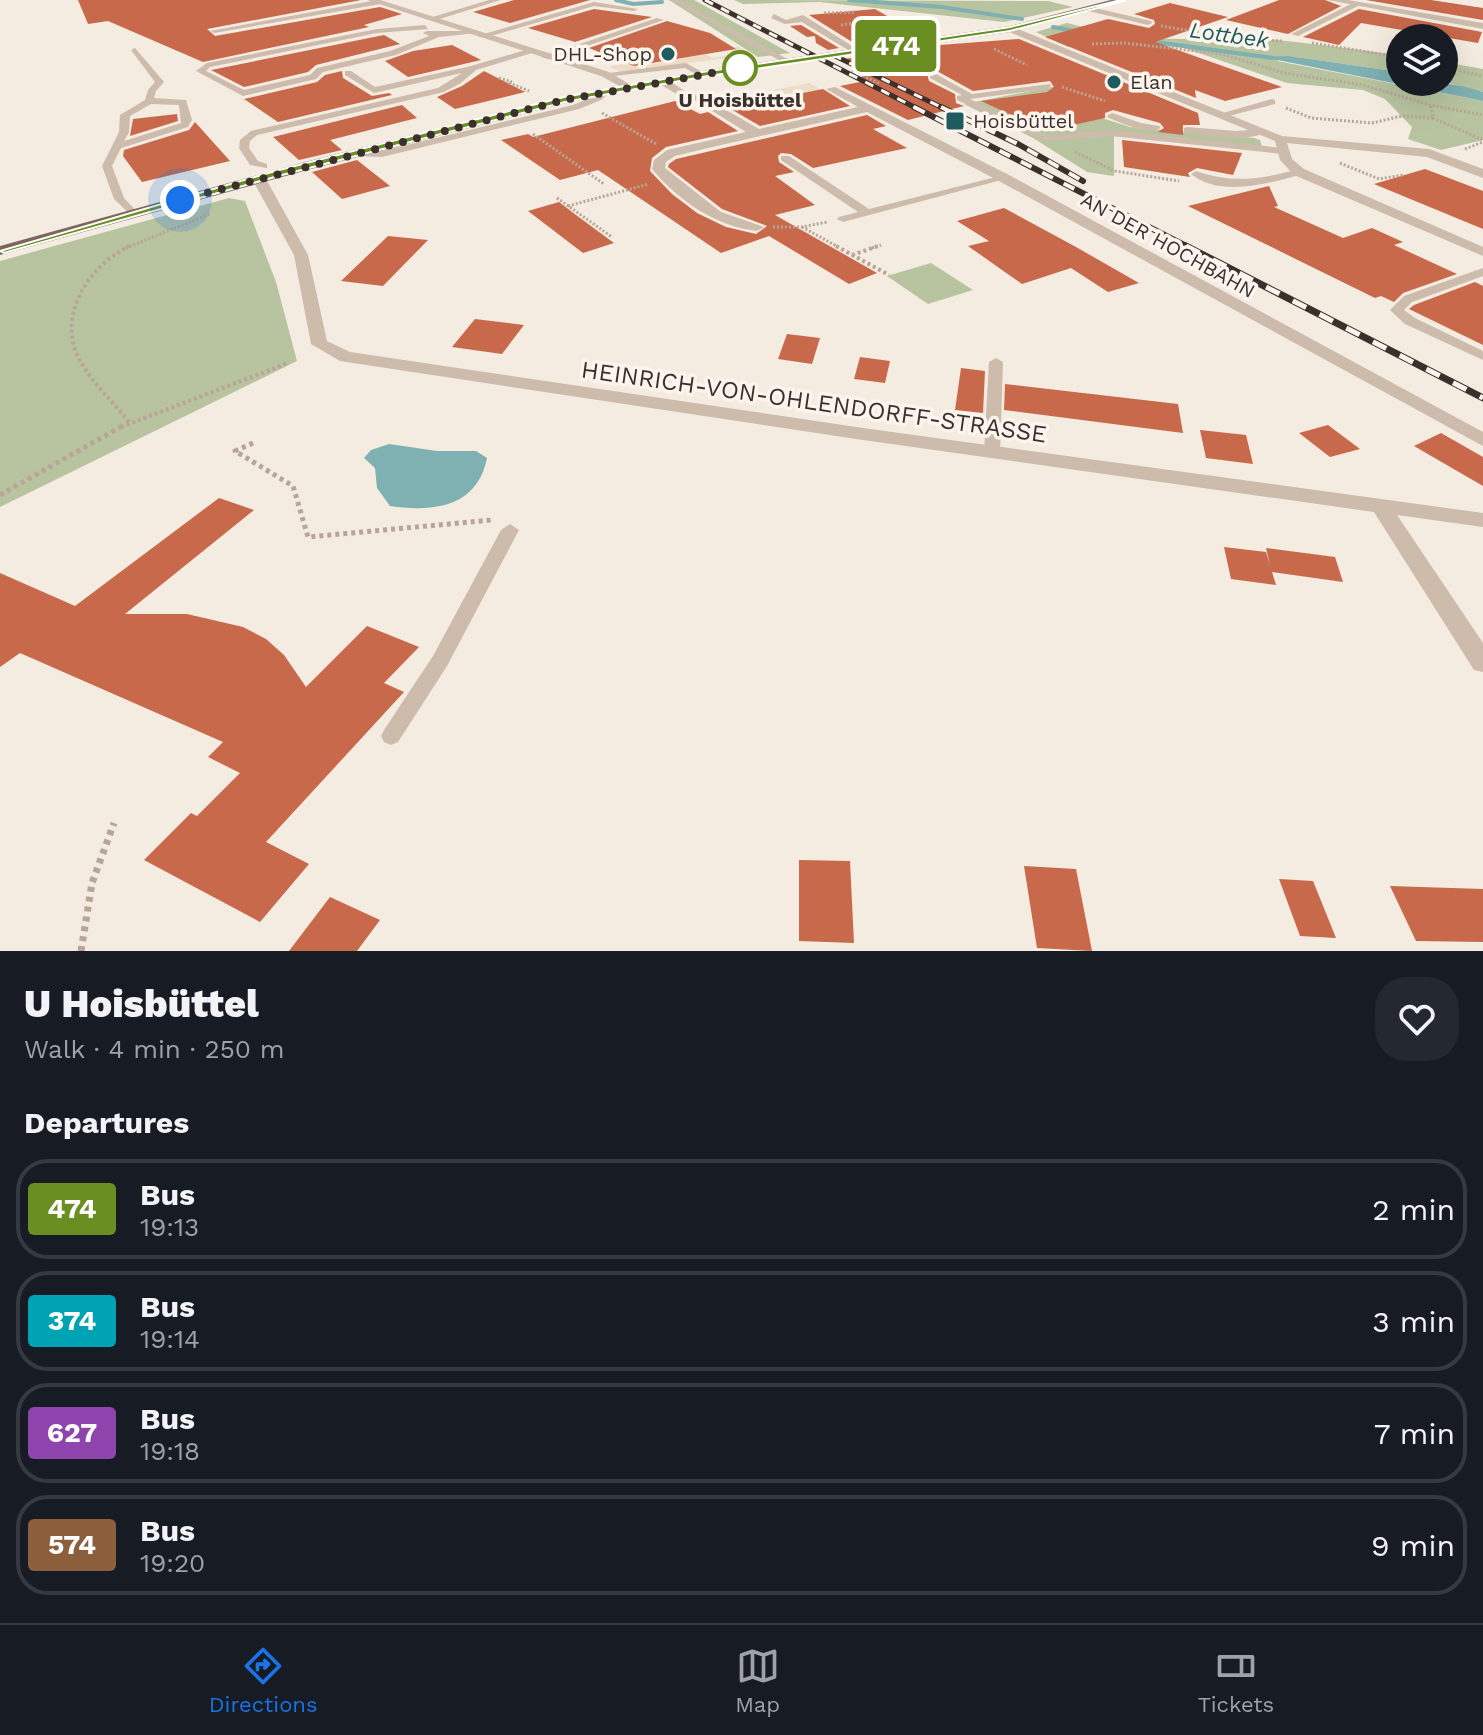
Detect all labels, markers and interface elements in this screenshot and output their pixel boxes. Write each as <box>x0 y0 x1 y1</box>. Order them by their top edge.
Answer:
water label: Lottbek <box>1188 17 1271 53</box>
line badge: 474 <box>850 20 942 72</box>
map controls <box>1386 24 1458 96</box>
button: layers <box>1386 24 1458 96</box>
text: 474 <box>871 29 921 62</box>
place label: DHL-Shop <box>553 42 652 66</box>
marker: DHL-Shop <box>659 45 677 63</box>
marker: U Hoisbüttel <box>723 51 757 85</box>
place label: Elan <box>1130 70 1173 94</box>
marker: Elan <box>1105 73 1123 91</box>
place label: U Hoisbüttel <box>679 88 802 112</box>
place label: Hoisbüttel <box>973 109 1073 133</box>
marker: Hoisbüttel <box>944 110 966 132</box>
your location <box>160 180 200 220</box>
street label: AN DER HOCHBAHN <box>1077 187 1259 303</box>
street label: HEINRICH-VON-OHLENDORFF-STRASSE <box>580 355 1048 449</box>
button: heart <box>1375 977 1459 1061</box>
text: U Hoisbüttel <box>24 982 259 1026</box>
text: Walk · 4 min · 250 m <box>24 1034 285 1064</box>
text: Departures <box>24 1105 189 1140</box>
text: Bus <box>140 1177 195 1212</box>
text: 474 <box>47 1192 97 1225</box>
text: 2 min <box>1372 1192 1455 1227</box>
text: 19:13 <box>140 1212 199 1242</box>
text: Bus <box>140 1289 195 1324</box>
text: 374 <box>48 1304 96 1337</box>
text: 3 min <box>1372 1304 1455 1339</box>
text: 19:14 <box>140 1324 200 1354</box>
text: Bus <box>140 1401 195 1436</box>
text: 627 <box>47 1416 97 1449</box>
text: 7 min <box>1374 1416 1455 1451</box>
text: 19:18 <box>140 1436 200 1466</box>
text: Bus <box>140 1513 195 1548</box>
text: 574 <box>48 1528 96 1561</box>
text: 9 min <box>1371 1528 1455 1563</box>
text: 19:20 <box>140 1548 205 1578</box>
tab: Directions <box>209 1644 318 1717</box>
tab: Map <box>735 1644 780 1717</box>
tab: Tickets <box>1198 1644 1274 1717</box>

